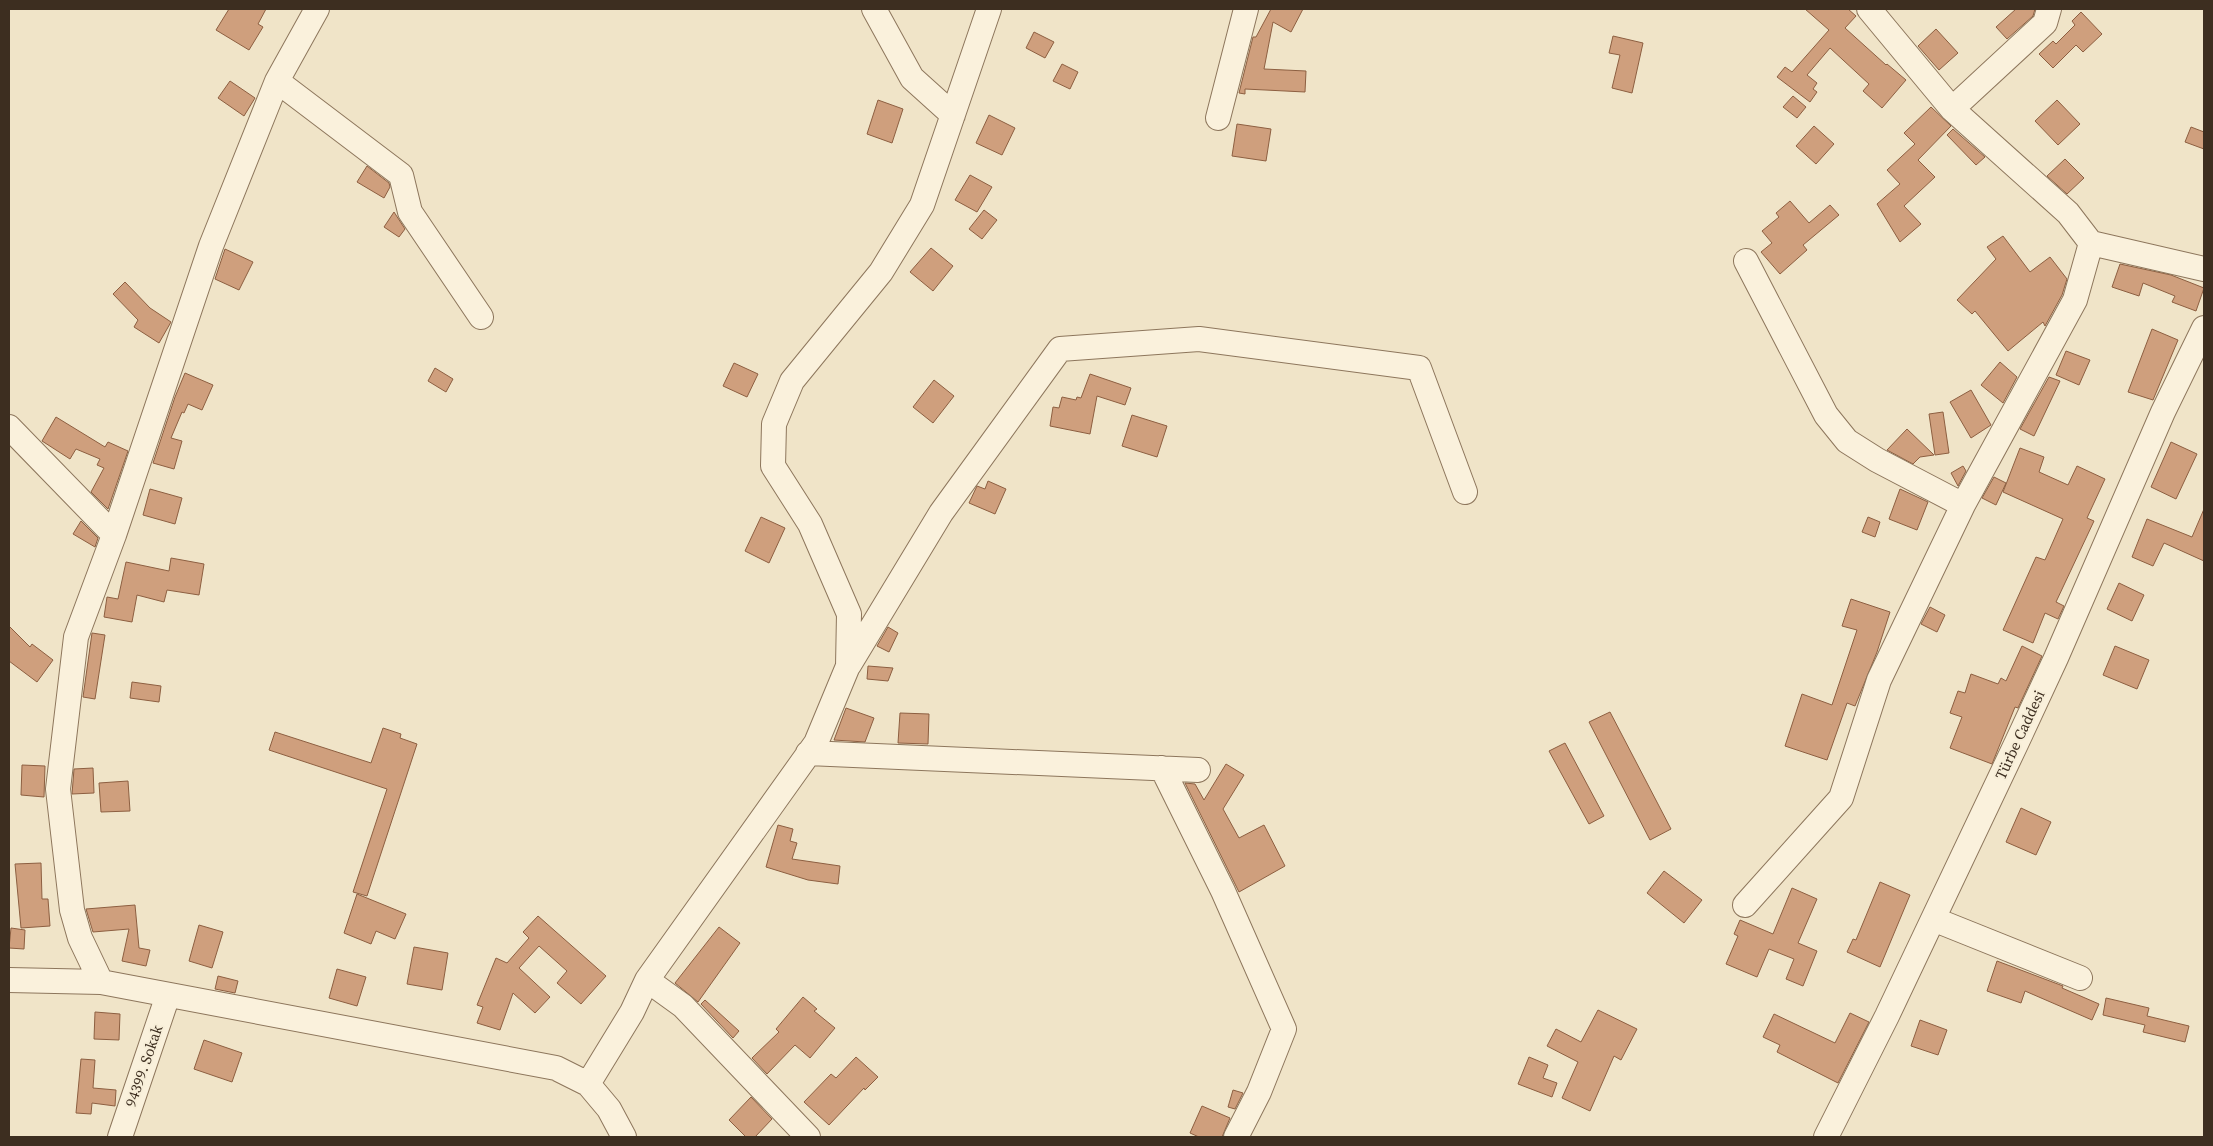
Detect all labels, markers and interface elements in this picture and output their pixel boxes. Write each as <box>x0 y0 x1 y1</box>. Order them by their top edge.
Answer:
street label: Türbe Caddesi <box>1990 687 2049 783</box>
street label: 94399. Sokak <box>120 1021 168 1110</box>

